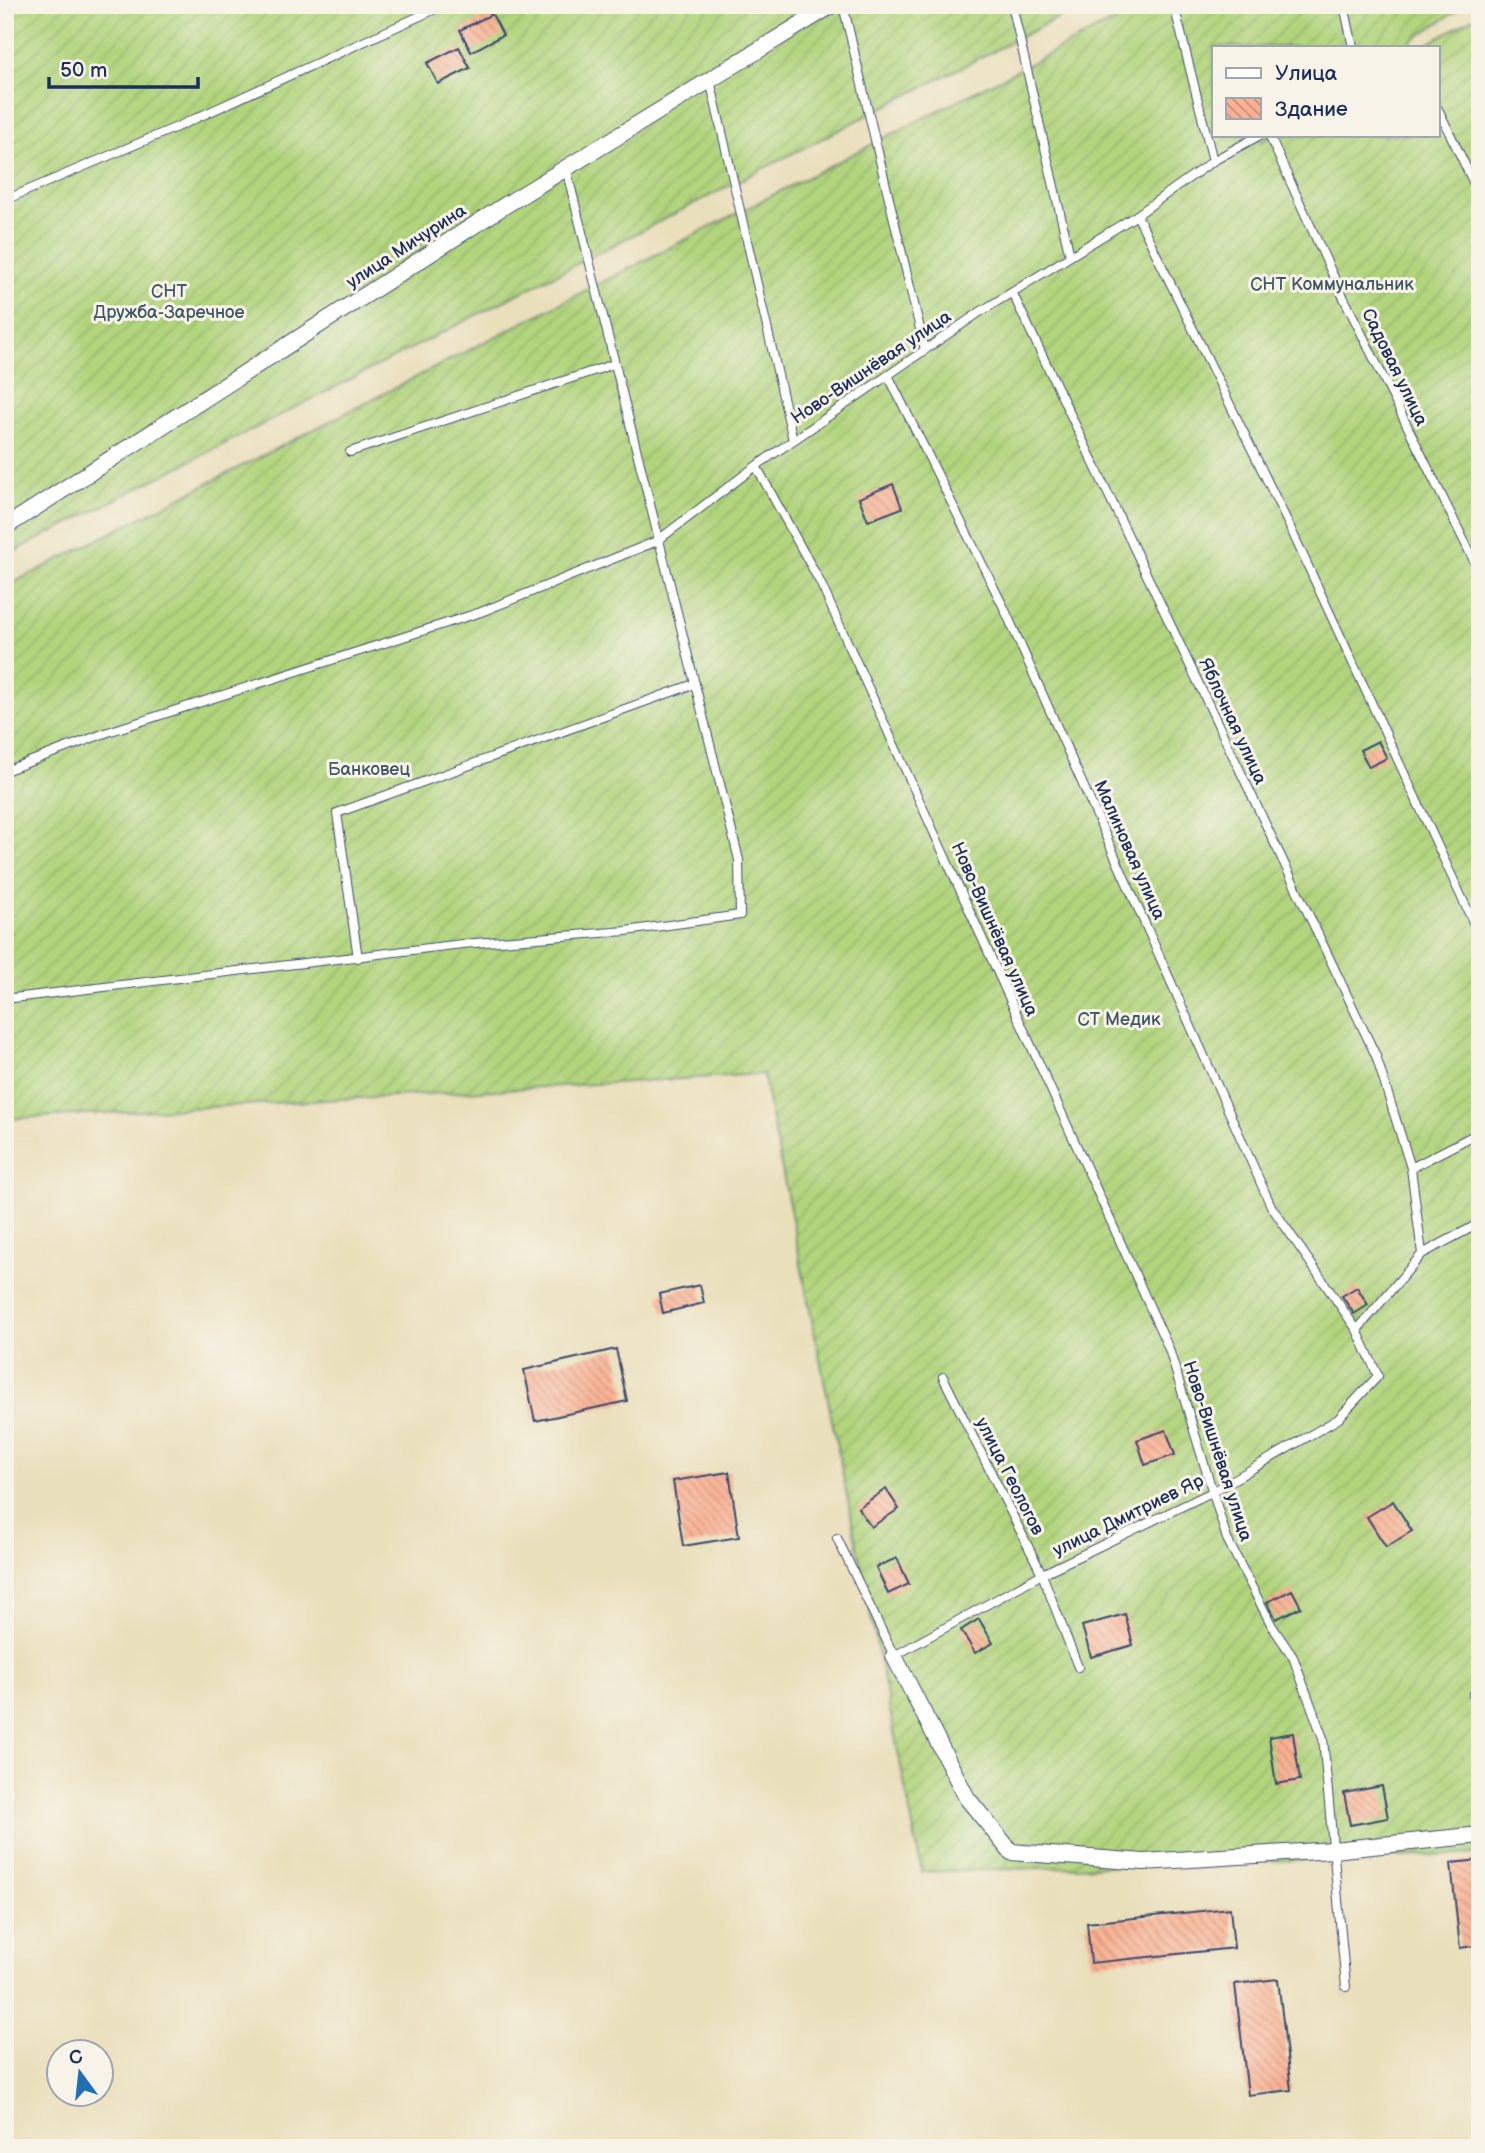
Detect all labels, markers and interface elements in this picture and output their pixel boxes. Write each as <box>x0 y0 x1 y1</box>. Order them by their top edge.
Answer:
scale bar <box>49 46 198 90</box>
legend <box>1212 46 1440 136</box>
text: 50 m <box>60 58 107 83</box>
text: Улица <box>1275 61 1338 86</box>
text: Здание <box>1275 97 1348 122</box>
street label: улица Мичурина <box>343 200 470 293</box>
park label: СНТ Коммунальник <box>1250 274 1414 295</box>
park label: СНТ Дружба-Заречное <box>93 281 245 323</box>
street label: Садовая улица <box>1357 305 1432 430</box>
street label: Ново-Вишнёвая улица <box>787 306 956 429</box>
street label: Яблочная улица <box>1194 655 1271 788</box>
park label: Банковец <box>328 759 410 780</box>
street label: Малиновая улица <box>1089 777 1170 923</box>
street label: Ново-Вишнёвая улица <box>947 839 1043 1020</box>
park label: СТ Медик <box>1077 1009 1161 1030</box>
street label: Ново-Вишнёвая улица <box>1178 1358 1257 1544</box>
street label: улица Геологов <box>971 1414 1048 1539</box>
street label: улица Дмитриев Яр <box>1049 1470 1207 1561</box>
north arrow <box>46 2038 116 2108</box>
text: С <box>67 2045 85 2071</box>

